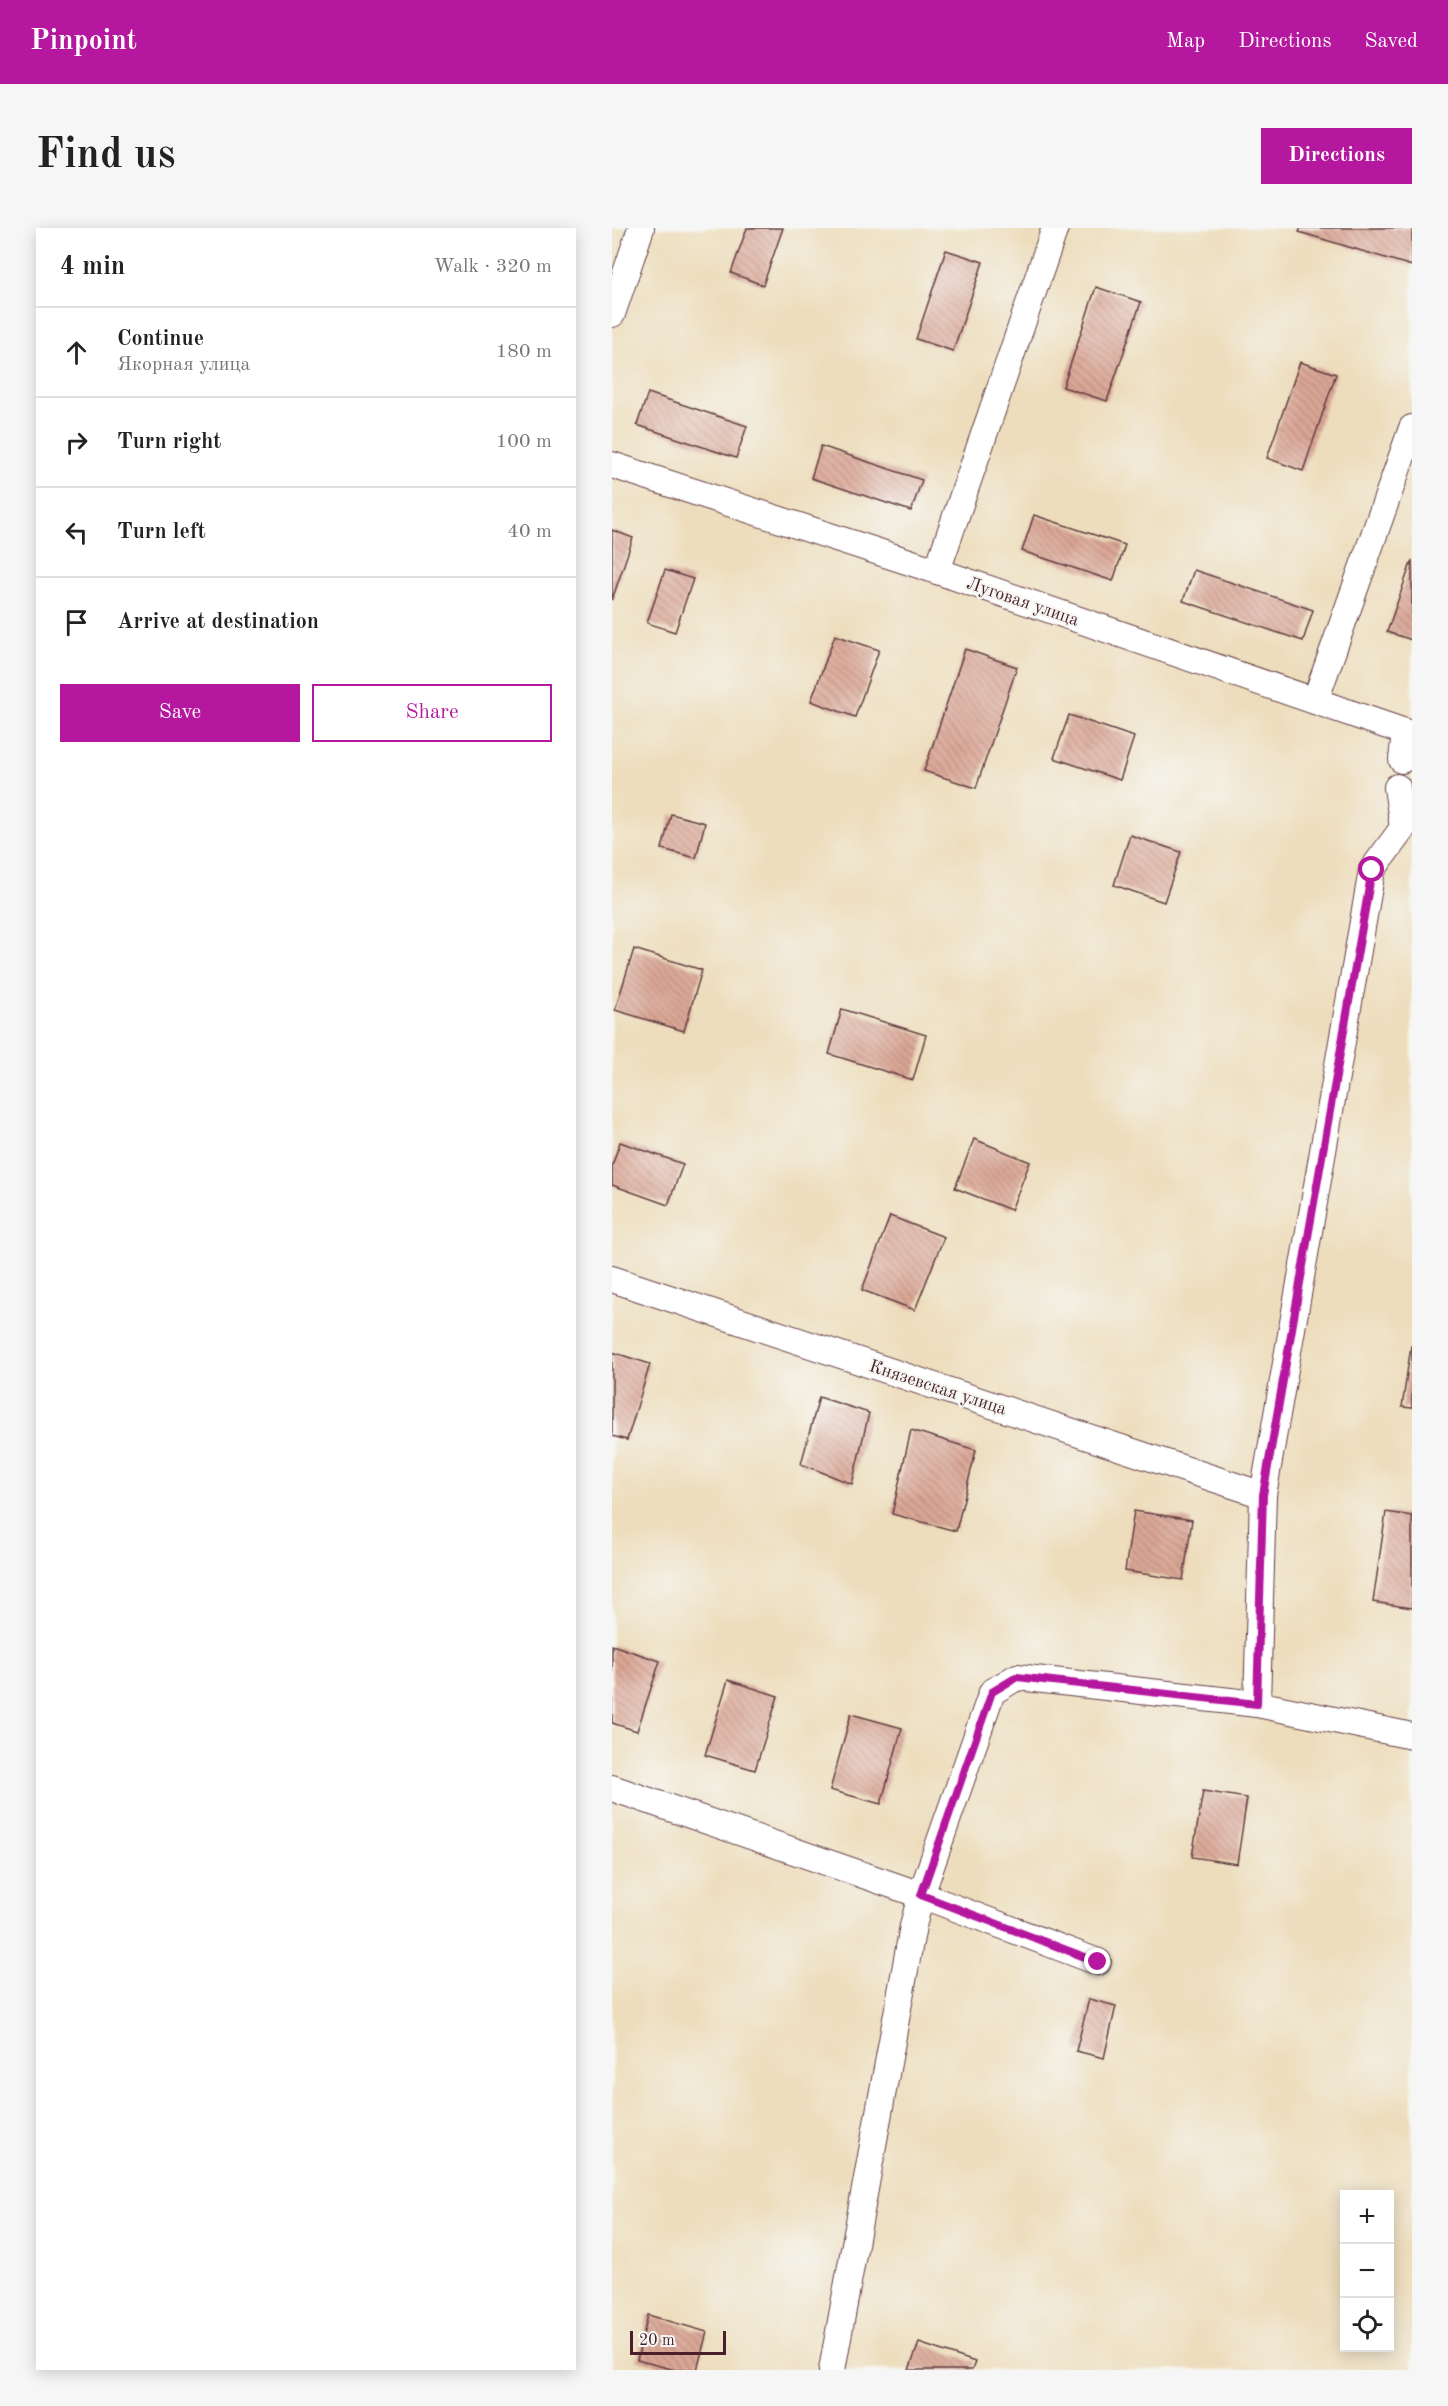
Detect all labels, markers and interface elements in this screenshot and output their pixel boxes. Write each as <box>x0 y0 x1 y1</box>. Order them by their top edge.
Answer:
text: Pinpoint <box>30 28 137 56</box>
text: Map <box>1166 31 1205 52</box>
text: Directions <box>1238 31 1332 52</box>
text: Saved <box>1365 31 1418 52</box>
button: Directions <box>1261 128 1412 184</box>
text: Find us <box>36 135 175 177</box>
text: 4 min <box>60 254 125 280</box>
text: Walk · 320 m <box>433 257 552 277</box>
text: Continue <box>117 328 204 350</box>
icon: ahead <box>60 336 93 369</box>
text: 180 m <box>496 342 552 362</box>
text: Якорная улица <box>117 355 250 375</box>
icon: right <box>60 426 93 459</box>
text: Turn right <box>117 431 221 453</box>
text: 100 m <box>496 432 552 452</box>
icon: left <box>60 516 93 549</box>
text: Turn left <box>117 521 206 543</box>
text: 40 m <box>507 522 552 542</box>
street label: Луговая улица <box>964 574 1081 630</box>
icon: arrive <box>60 606 93 639</box>
text: Arrive at destination <box>117 611 319 633</box>
button: Save <box>60 684 300 742</box>
button: Share <box>312 684 552 742</box>
route start <box>1358 856 1384 882</box>
street label: Князевская улица <box>867 1357 1009 1419</box>
route end <box>1084 1948 1110 1974</box>
map controls <box>1340 2190 1394 2352</box>
button: + <box>1340 2190 1394 2244</box>
button: − <box>1340 2244 1394 2298</box>
button: locate <box>1340 2298 1394 2352</box>
scale bar <box>630 2328 726 2356</box>
text: 20 m <box>639 2333 675 2349</box>

